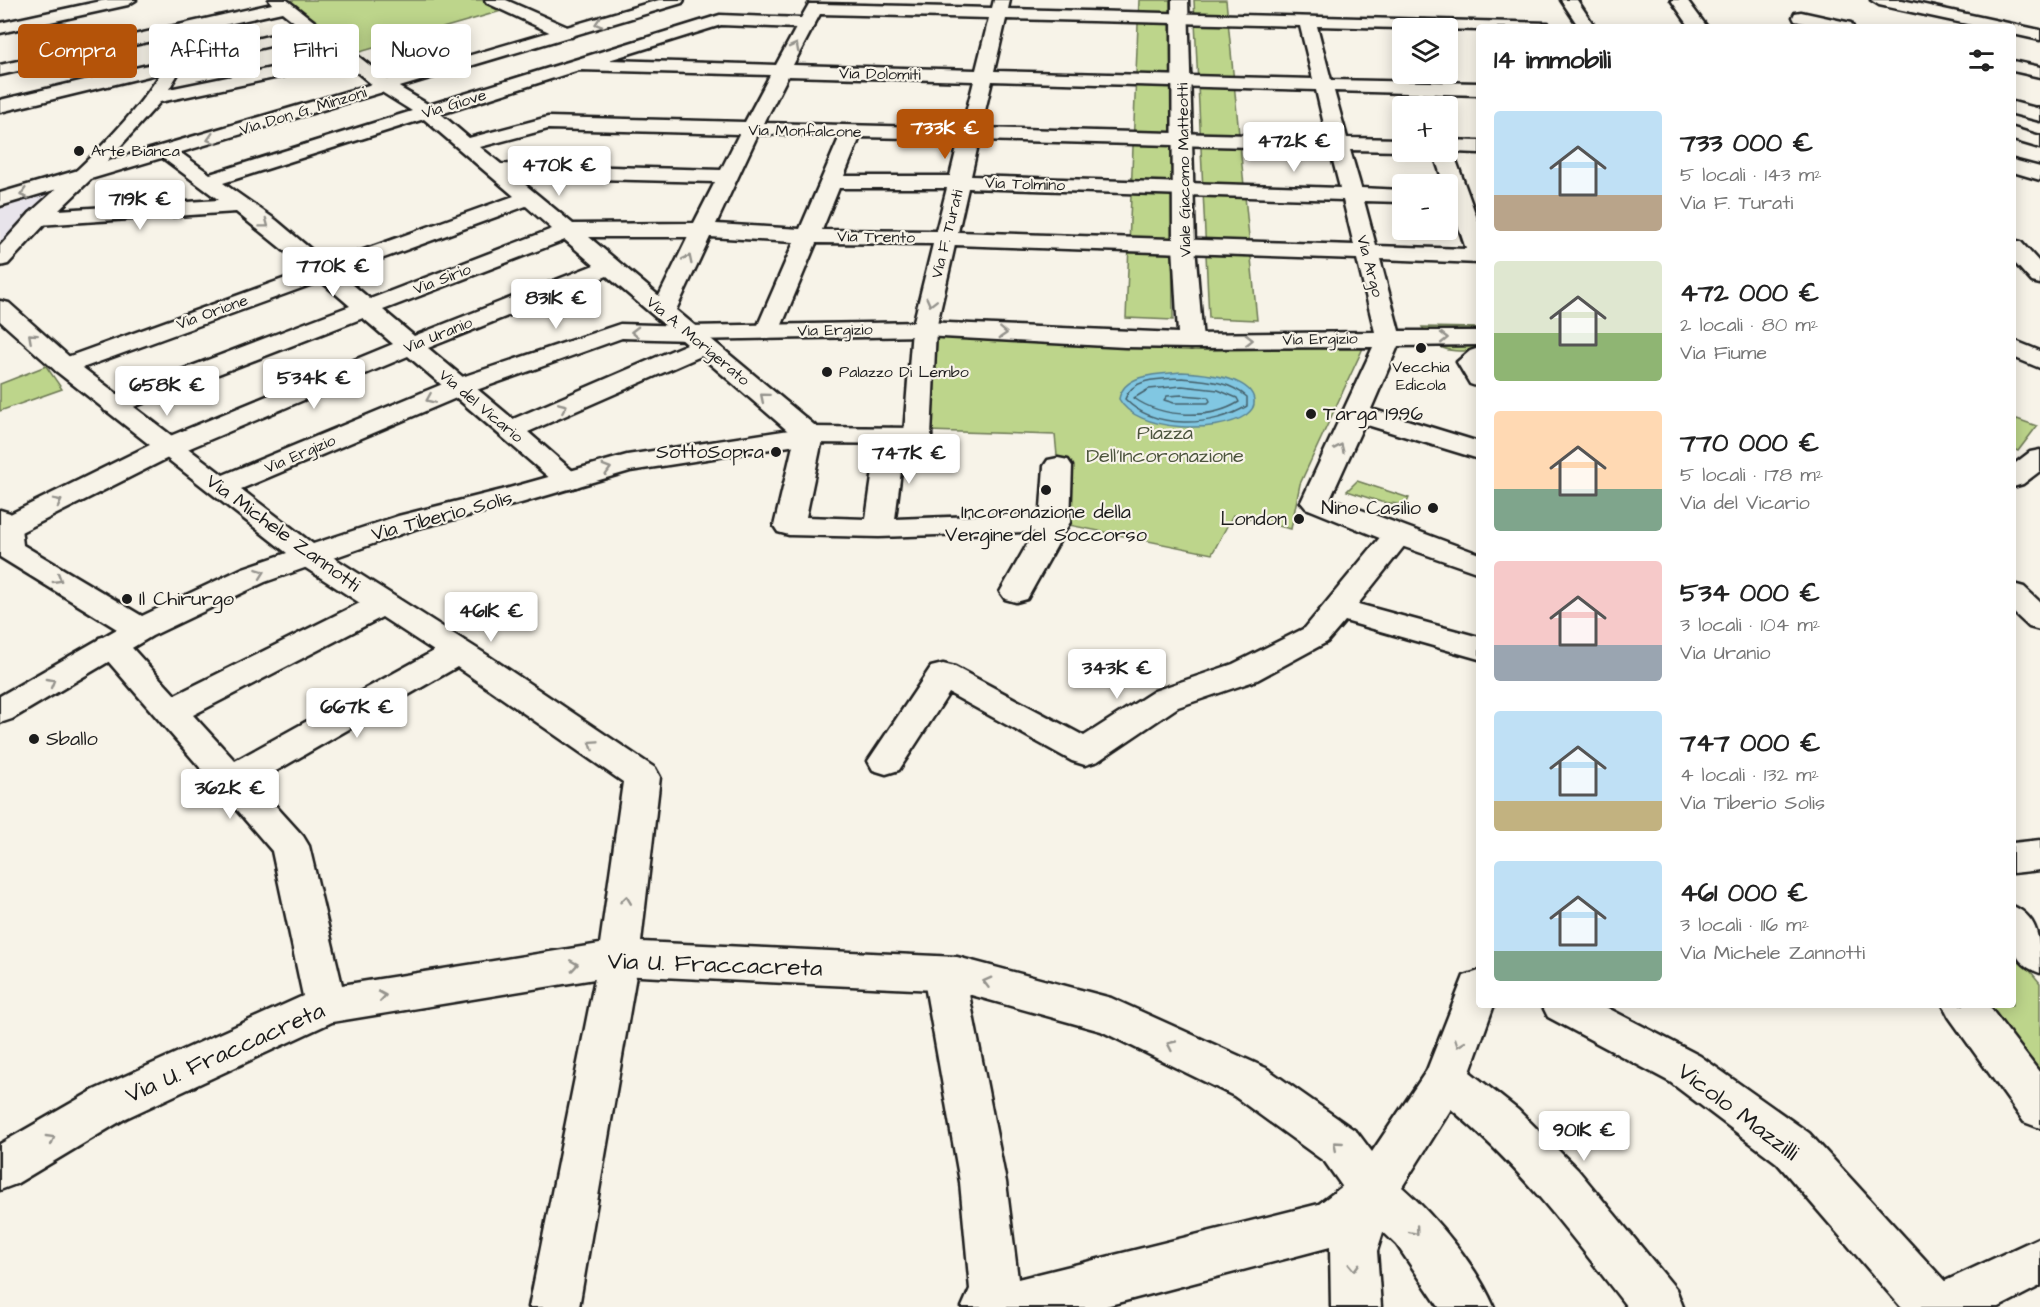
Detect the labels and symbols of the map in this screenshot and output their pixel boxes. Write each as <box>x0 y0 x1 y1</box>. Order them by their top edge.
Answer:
one-way arrow <box>594 16 605 28</box>
one-way arrow <box>788 43 799 53</box>
street label: Via Dolomiti <box>839 62 922 86</box>
street label: Via Don G. Minzoni <box>237 81 370 141</box>
street label: Viale Giacomo Matteotti <box>1171 82 1197 257</box>
street label: Via Giove <box>419 84 489 124</box>
pin: 733K € <box>896 109 994 160</box>
street label: Via Monfalcone <box>748 119 862 143</box>
pin: 472K € <box>1245 122 1343 173</box>
one-way arrow <box>206 132 217 144</box>
place label: Arte Bianca <box>91 140 180 162</box>
marker: Arte Bianca <box>72 144 86 158</box>
pin: 470K € <box>510 146 608 197</box>
street label: Via Tolmino <box>984 172 1066 196</box>
pin: 719K € <box>91 180 189 231</box>
one-way arrow <box>19 186 29 199</box>
street label: Via F. Turati <box>925 187 969 281</box>
one-way arrow <box>258 216 269 227</box>
street label: Via Trento <box>837 225 915 249</box>
street label: Via Argo <box>1350 233 1389 300</box>
pin: 770K € <box>284 247 382 298</box>
one-way arrow <box>681 254 693 265</box>
street label: Via Sirio <box>410 258 474 300</box>
pin: 831K € <box>507 279 605 330</box>
street label: Via Orione <box>173 289 251 335</box>
street label: Via A. Morigerato <box>641 291 754 392</box>
one-way arrow <box>925 297 938 307</box>
street label: Via Uranio <box>400 311 476 359</box>
street label: Via Ergizio <box>797 318 873 343</box>
one-way arrow <box>630 325 639 338</box>
one-way arrow <box>999 327 1008 340</box>
street label: Via Ergizio <box>1282 327 1358 352</box>
one-way arrow <box>1440 332 1449 344</box>
one-way arrow <box>29 333 39 344</box>
one-way arrow <box>1245 334 1254 346</box>
marker: Vecchia Edicola <box>1414 341 1428 355</box>
place label: Vecchia Edicola <box>1392 356 1450 396</box>
pin: 534K € <box>265 359 363 410</box>
place label: Palazzo Di Lembo <box>839 361 969 383</box>
street label: Via del Vicario <box>434 364 528 448</box>
marker: Palazzo Di Lembo <box>820 365 834 379</box>
pin: 658K € <box>118 366 216 417</box>
one-way arrow <box>426 392 437 404</box>
one-way arrow <box>760 393 771 404</box>
place label: Targa 1996 <box>1323 400 1424 429</box>
one-way arrow <box>557 402 568 414</box>
marker: Targa 1996 <box>1304 407 1318 421</box>
park label: Piazza Dell'Incoronazione <box>1086 419 1244 470</box>
street label: Via Ergizio <box>261 429 339 480</box>
pin: 747K € <box>860 434 958 485</box>
place label: SottoSopra <box>656 438 764 466</box>
one-way arrow <box>1333 444 1345 455</box>
marker: SottoSopra <box>769 445 783 459</box>
one-way arrow <box>601 464 611 476</box>
street label: Via Michele Zannotti <box>200 467 366 599</box>
marker: Incoronazione della Vergine del Soccorso <box>1039 483 1053 497</box>
street label: Via Tiberio Solis <box>368 484 516 548</box>
place label: Nino Casilio <box>1321 494 1421 522</box>
one-way arrow <box>51 497 62 509</box>
place label: Incoronazione della Vergine del Soccorso <box>945 498 1147 550</box>
marker: Nino Casilio <box>1426 501 1440 515</box>
place label: London <box>1220 505 1287 533</box>
marker: London <box>1292 512 1306 526</box>
one-way arrow <box>255 567 266 580</box>
one-way arrow <box>52 572 62 584</box>
place label: Il Chirurgo <box>139 585 234 614</box>
marker: Il Chirurgo <box>120 592 134 606</box>
pin: 461K € <box>442 592 540 643</box>
pin: 343K € <box>1068 649 1166 700</box>
one-way arrow <box>44 677 55 689</box>
pin: 667K € <box>308 688 406 739</box>
place label: Sballo <box>46 725 98 753</box>
marker: Sballo <box>27 732 41 746</box>
one-way arrow <box>589 740 600 751</box>
pin: 362K € <box>181 769 279 820</box>
one-way arrow <box>619 896 632 905</box>
street label: Via U. Fraccacreta <box>607 944 823 986</box>
one-way arrow <box>569 960 579 972</box>
one-way arrow <box>982 977 993 989</box>
one-way arrow <box>377 991 386 1003</box>
street label: Via U. Fraccacreta <box>120 994 330 1112</box>
one-way arrow <box>1454 1037 1467 1048</box>
one-way arrow <box>1166 1040 1177 1052</box>
street label: Vicolo Mazzilli <box>1670 1055 1806 1169</box>
pin: 901K € <box>1535 1111 1633 1162</box>
one-way arrow <box>44 1135 55 1147</box>
one-way arrow <box>1333 1142 1344 1153</box>
one-way arrow <box>1408 1225 1419 1236</box>
one-way arrow <box>1347 1262 1360 1271</box>

